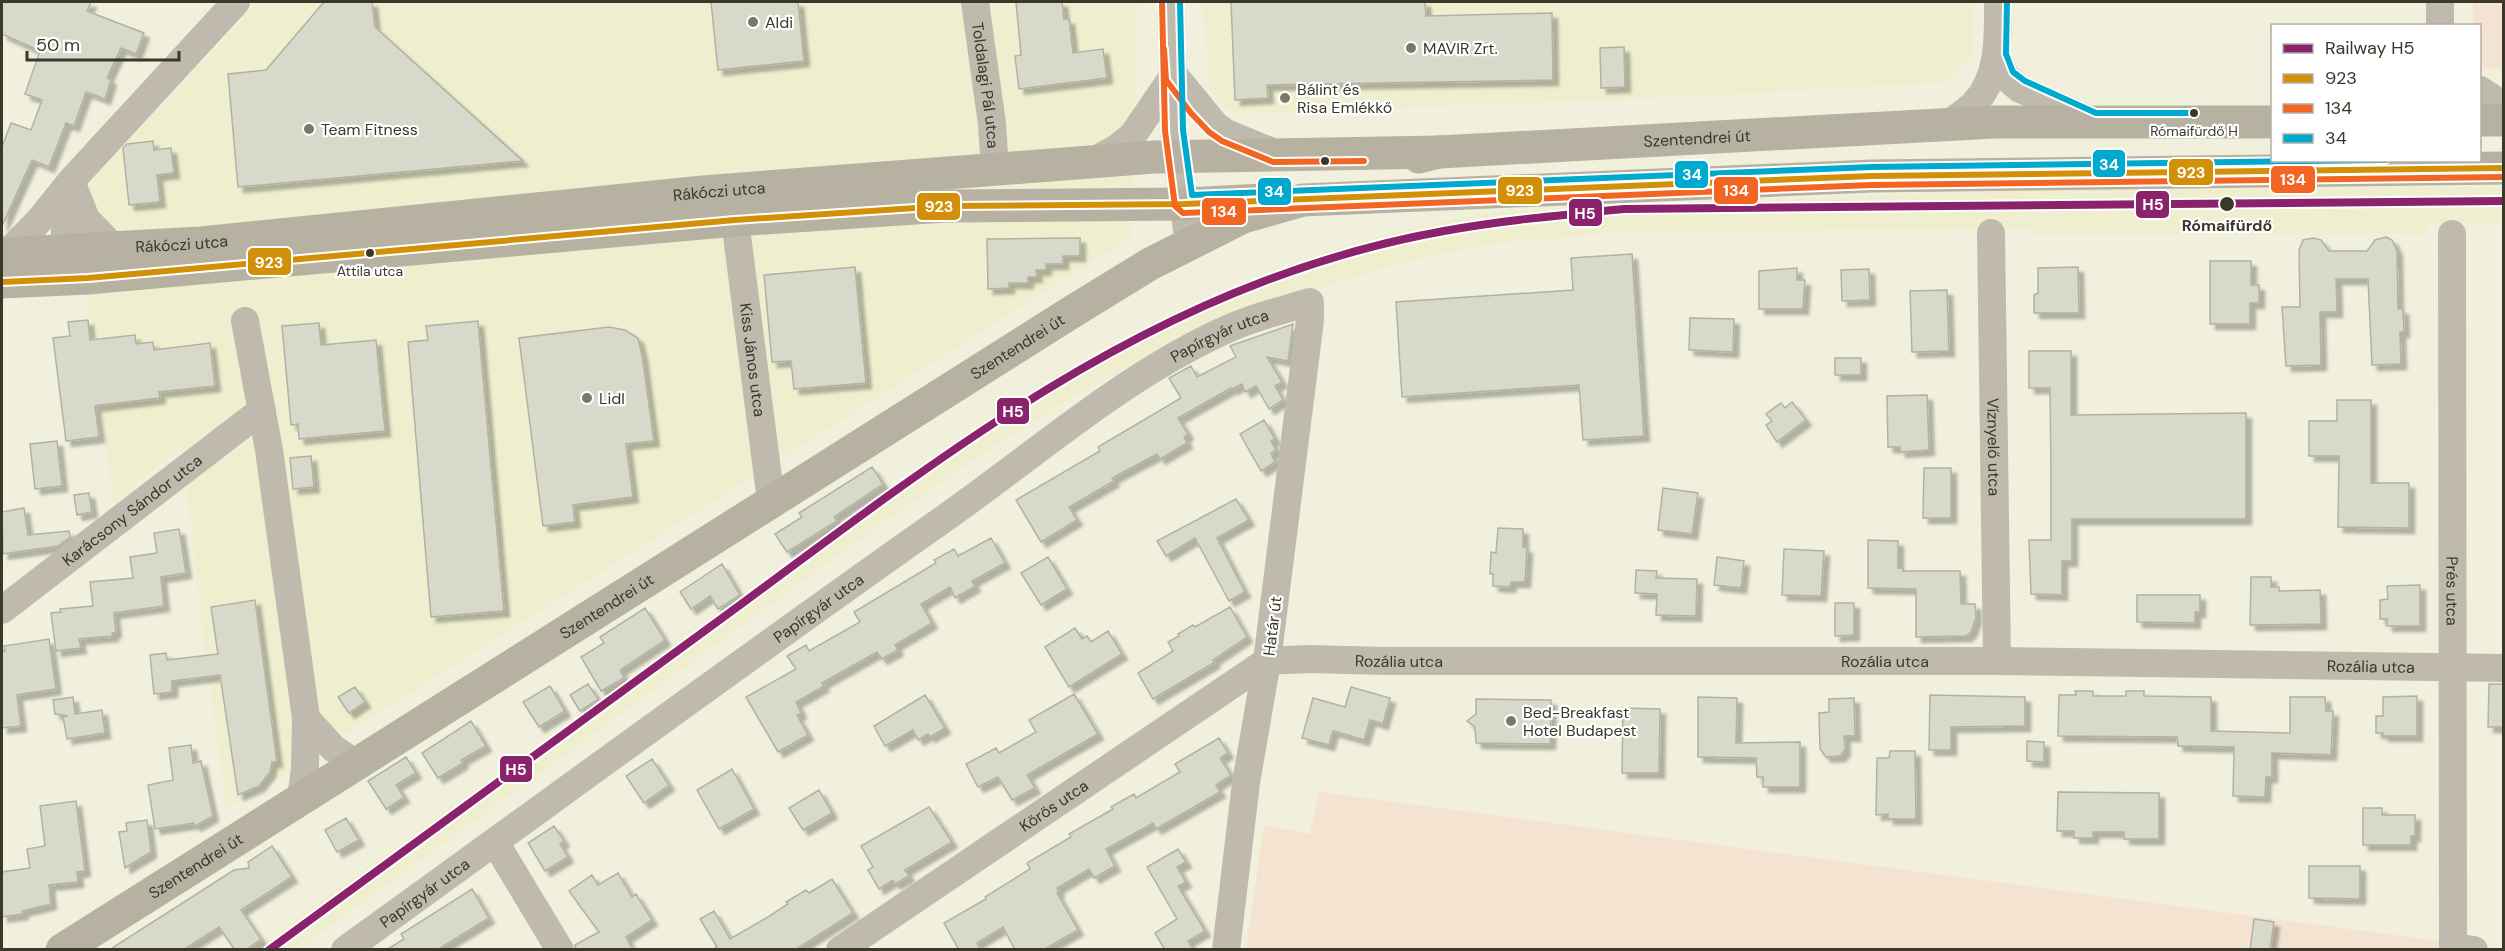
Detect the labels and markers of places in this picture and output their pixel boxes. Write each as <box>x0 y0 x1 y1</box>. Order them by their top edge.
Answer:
place label: Aldi <box>765 12 793 33</box>
marker: Aldi <box>746 15 760 29</box>
place label: MAVIR Zrt. <box>1423 38 1498 59</box>
marker: MAVIR Zrt. <box>1404 41 1418 55</box>
place label: Bálint és Risa Emlékkő <box>1297 79 1392 118</box>
marker: Bálint és Risa Emlékkő <box>1278 91 1292 105</box>
marker: Rómaifürdő H <box>2188 107 2200 119</box>
place label: Team Fitness <box>321 119 418 140</box>
marker: Team Fitness <box>302 122 316 136</box>
place label: Rómaifürdő H <box>2150 122 2238 140</box>
unlabelled marker <box>1319 155 1331 167</box>
marker: Rómaifürdő <box>2218 195 2236 213</box>
place label: Rómaifürdő <box>2182 215 2272 236</box>
marker: Attila utca <box>364 247 376 259</box>
place label: Attila utca <box>337 262 403 280</box>
place label: Lidl <box>599 388 625 409</box>
marker: Lidl <box>580 391 594 405</box>
place label: Bed-Breakfast Hotel Budapest <box>1523 702 1637 741</box>
marker: Bed-Breakfast Hotel Budapest <box>1504 714 1518 728</box>

